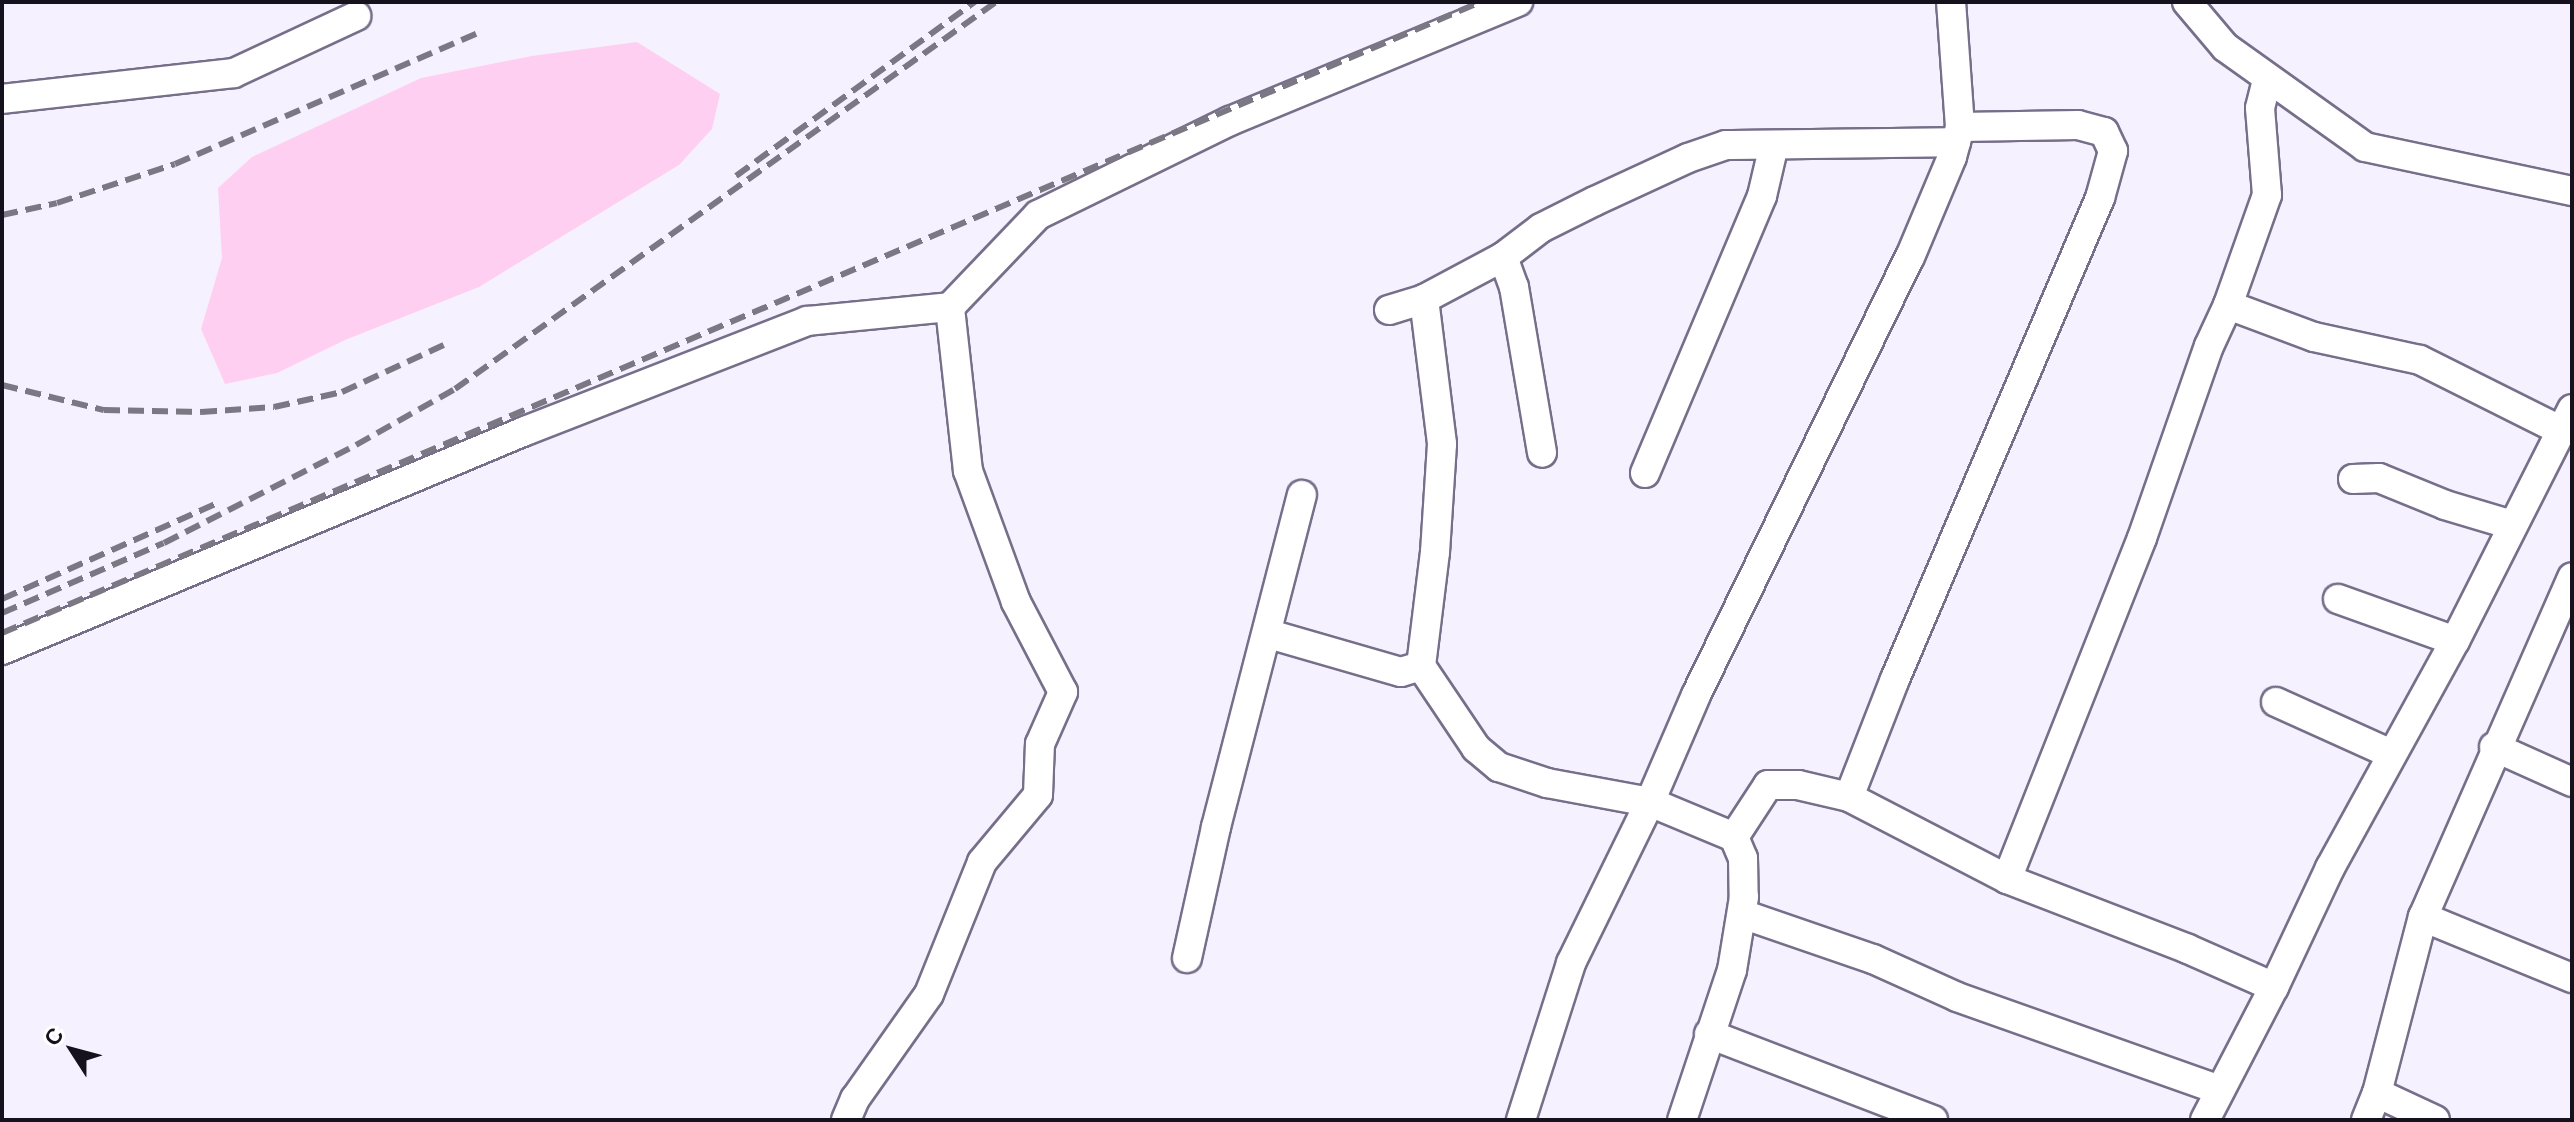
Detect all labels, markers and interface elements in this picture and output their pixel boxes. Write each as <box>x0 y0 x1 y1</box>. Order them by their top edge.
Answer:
north arrow <box>32 1010 112 1090</box>
text: С <box>37 1022 68 1050</box>

